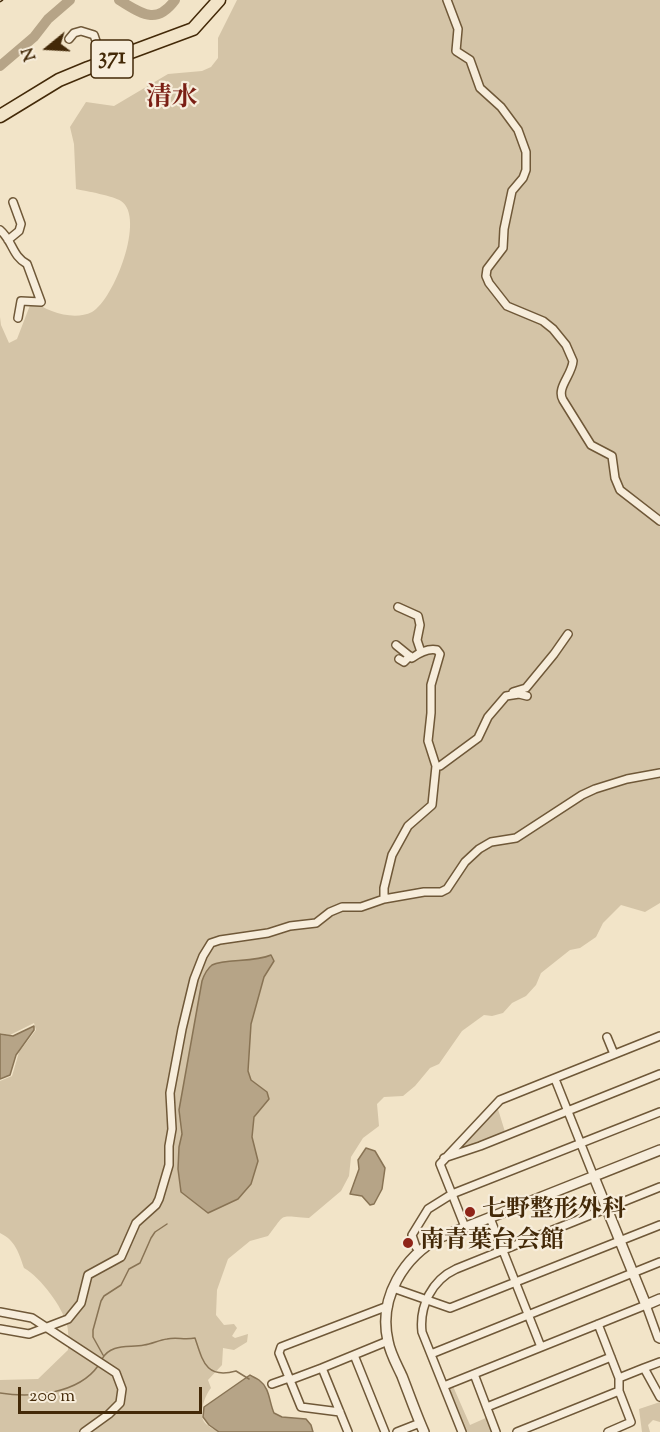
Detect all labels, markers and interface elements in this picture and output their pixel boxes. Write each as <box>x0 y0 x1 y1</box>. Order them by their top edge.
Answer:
north arrow <box>18 18 78 78</box>
road number: 371 <box>91 40 133 78</box>
text: N <box>17 44 43 63</box>
district label: 清水 <box>146 85 198 117</box>
place label: 七野整形外科 <box>482 1198 626 1226</box>
marker: 七野整形外科 <box>463 1205 477 1219</box>
place label: 南青葉台会館 <box>420 1229 564 1257</box>
marker: 南青葉台会館 <box>401 1236 415 1250</box>
scale bar <box>21 1375 206 1413</box>
text: 200 m <box>29 1384 75 1410</box>

